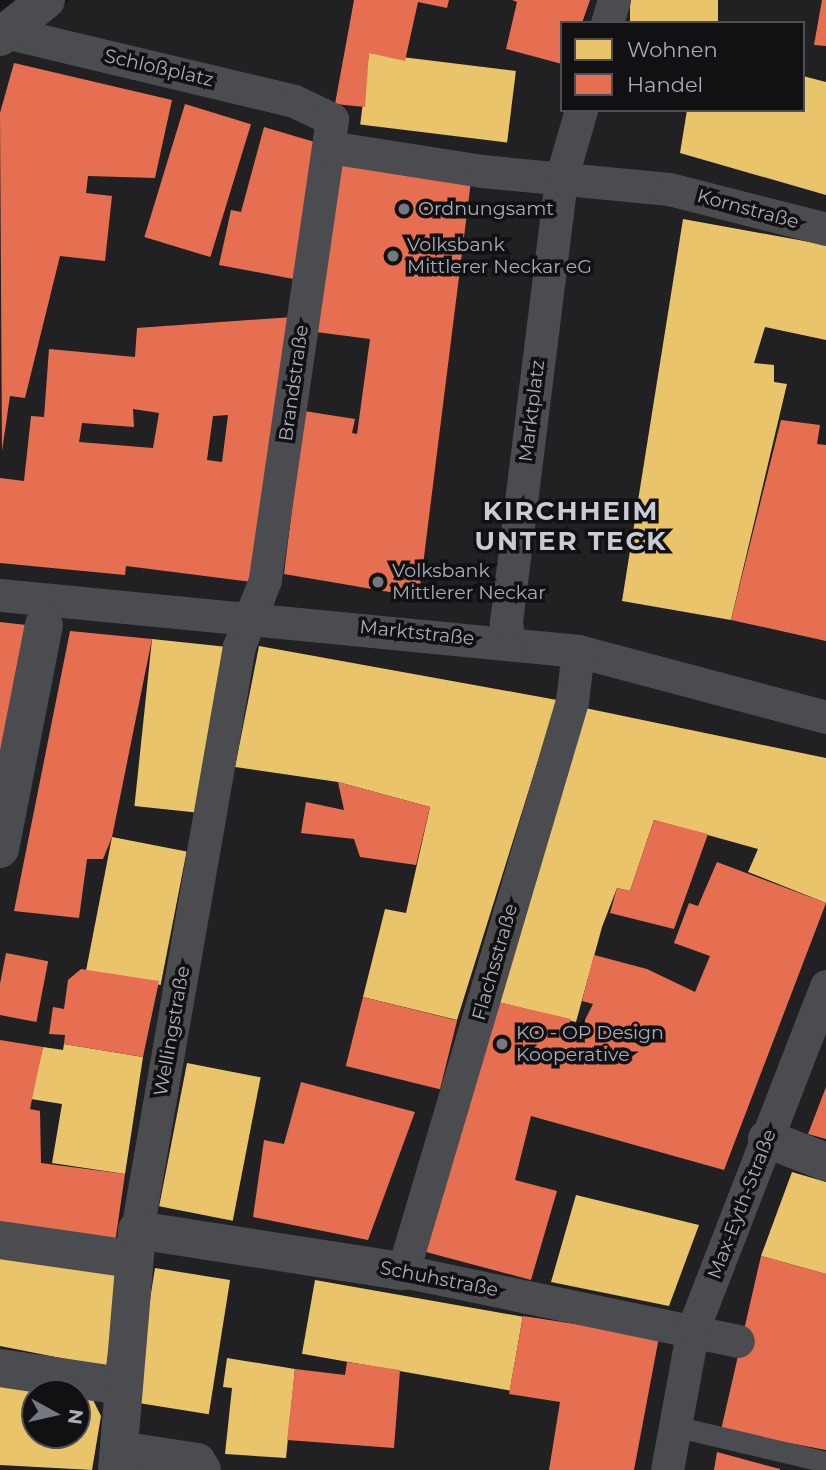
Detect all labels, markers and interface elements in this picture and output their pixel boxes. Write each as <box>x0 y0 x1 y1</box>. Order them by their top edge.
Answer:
legend <box>560 21 805 112</box>
text: Wohnen <box>627 37 718 62</box>
street label: Schloßplatz <box>102 44 216 92</box>
text: Handel <box>627 72 703 97</box>
street label: Kornstraße <box>695 184 801 234</box>
place label: Ordnungsamt <box>418 198 554 220</box>
marker: Ordnungsamt <box>396 201 412 217</box>
place label: Volksbank Mittlerer Neckar eG <box>407 234 592 278</box>
marker: Volksbank Mittlerer Neckar eG <box>385 248 401 264</box>
street label: Brandstraße <box>275 323 313 443</box>
street label: Marktplatz <box>514 359 550 463</box>
district label: KIRCHHEIM UNTER TECK <box>476 496 666 558</box>
place label: Volksbank Mittlerer Neckar <box>392 560 546 604</box>
marker: Volksbank Mittlerer Neckar <box>370 574 386 590</box>
street label: Marktstraße <box>359 616 475 650</box>
street label: Flachsstraße <box>467 901 523 1023</box>
street label: Wellingstraße <box>149 964 195 1098</box>
place label: KO - OP Design Kooperative <box>516 1022 664 1066</box>
marker: KO - OP Design Kooperative <box>494 1036 510 1052</box>
street label: Max-Eyth-Straße <box>703 1126 781 1282</box>
street label: Schuhstraße <box>378 1256 500 1302</box>
north arrow <box>21 1379 91 1449</box>
text: N <box>63 1408 88 1426</box>

